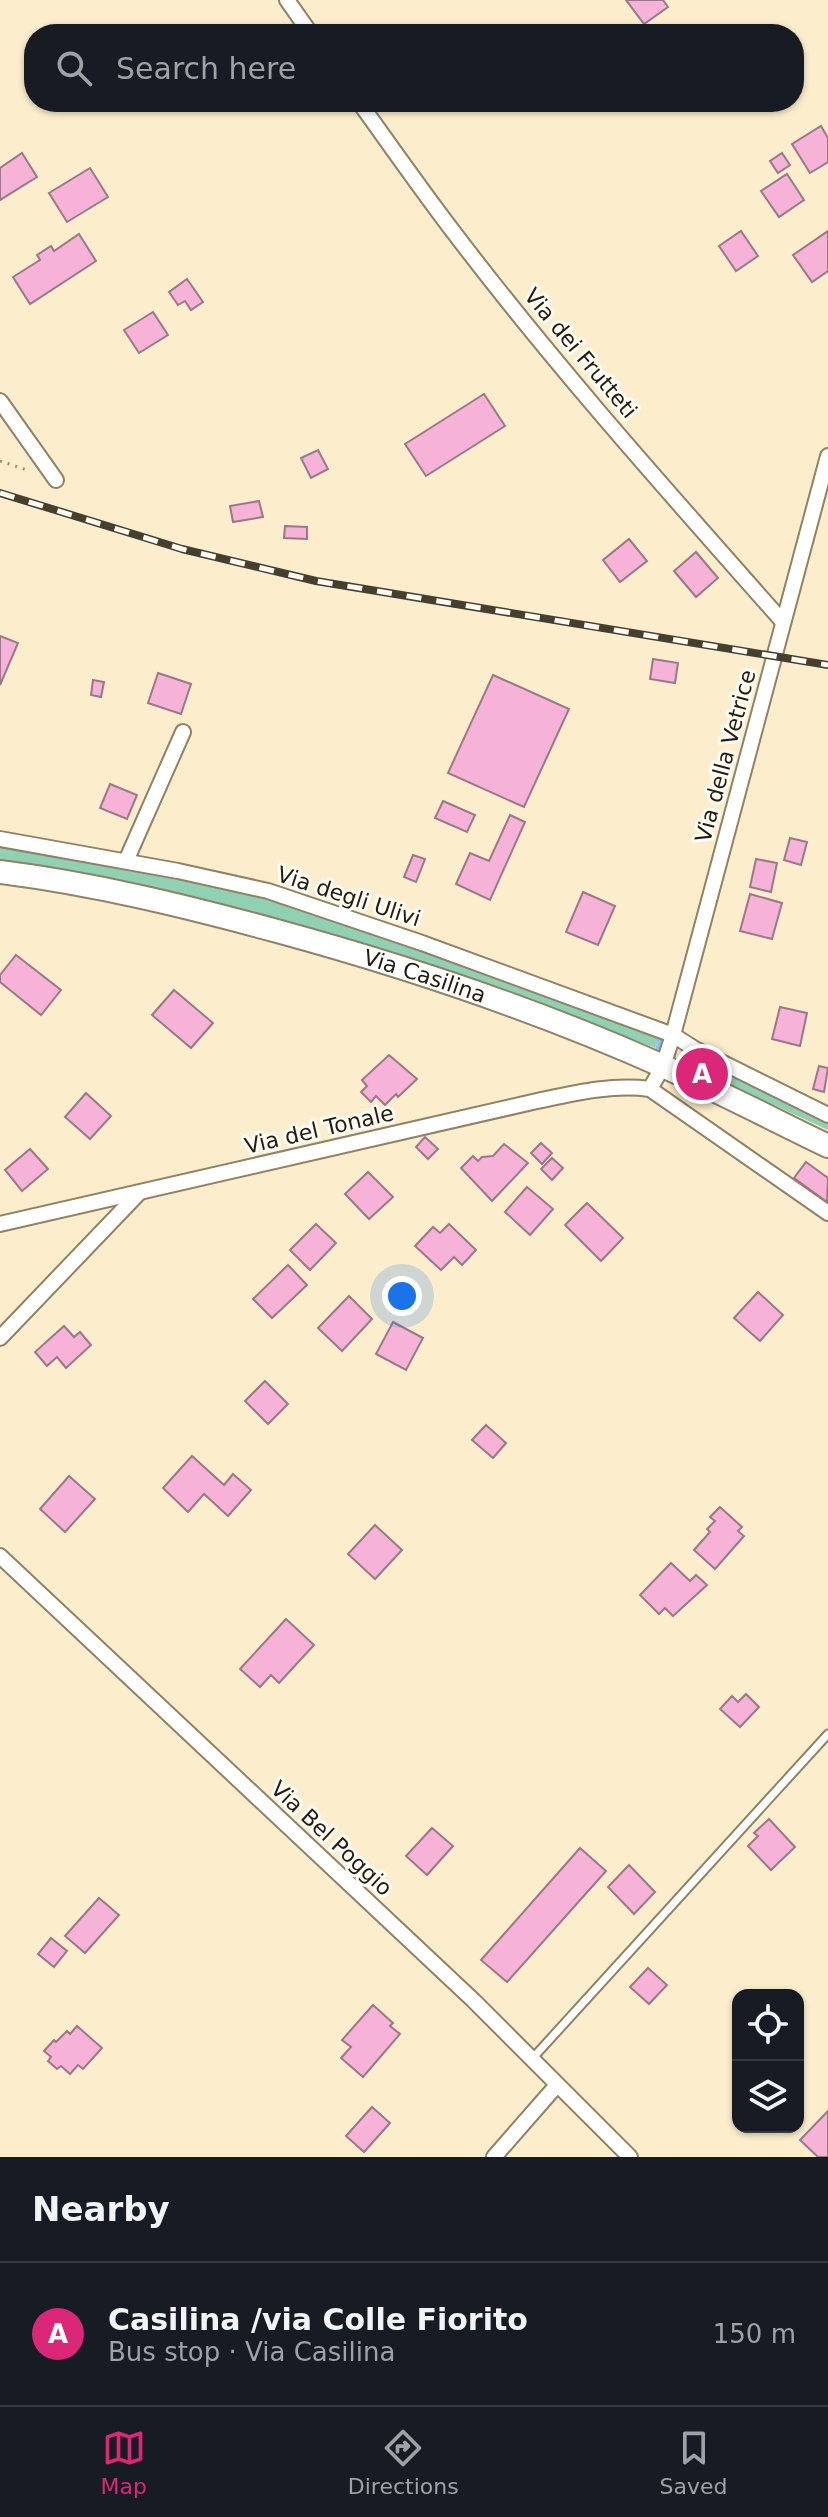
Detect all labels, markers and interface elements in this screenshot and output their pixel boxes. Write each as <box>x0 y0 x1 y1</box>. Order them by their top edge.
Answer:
search box <box>24 24 804 112</box>
icon: search <box>52 46 96 90</box>
text: Search here <box>116 51 296 86</box>
street label: Via dei Frutteti <box>519 283 642 423</box>
street label: Via della Vetrice <box>690 667 761 845</box>
street label: Via degli Ulivi <box>274 862 424 931</box>
street label: Via Casilina <box>361 945 489 1008</box>
pin: A <box>676 1044 728 1104</box>
street label: Via del Tonale <box>242 1100 396 1159</box>
your location <box>382 1276 422 1316</box>
street label: Via Bel Poggio <box>266 1776 397 1901</box>
map controls <box>732 1989 804 2133</box>
button: locate <box>732 1989 804 2061</box>
button: layers <box>732 2061 804 2133</box>
text: Nearby <box>32 2189 170 2229</box>
text: Casilina /via Colle Fiorito <box>108 2302 528 2337</box>
text: A <box>48 2319 68 2349</box>
text: 150 m <box>713 2319 796 2349</box>
text: Bus stop · Via Casilina <box>108 2337 395 2367</box>
tab: Map <box>100 2426 147 2499</box>
tab: Directions <box>348 2426 459 2499</box>
tab: Saved <box>660 2426 728 2499</box>

